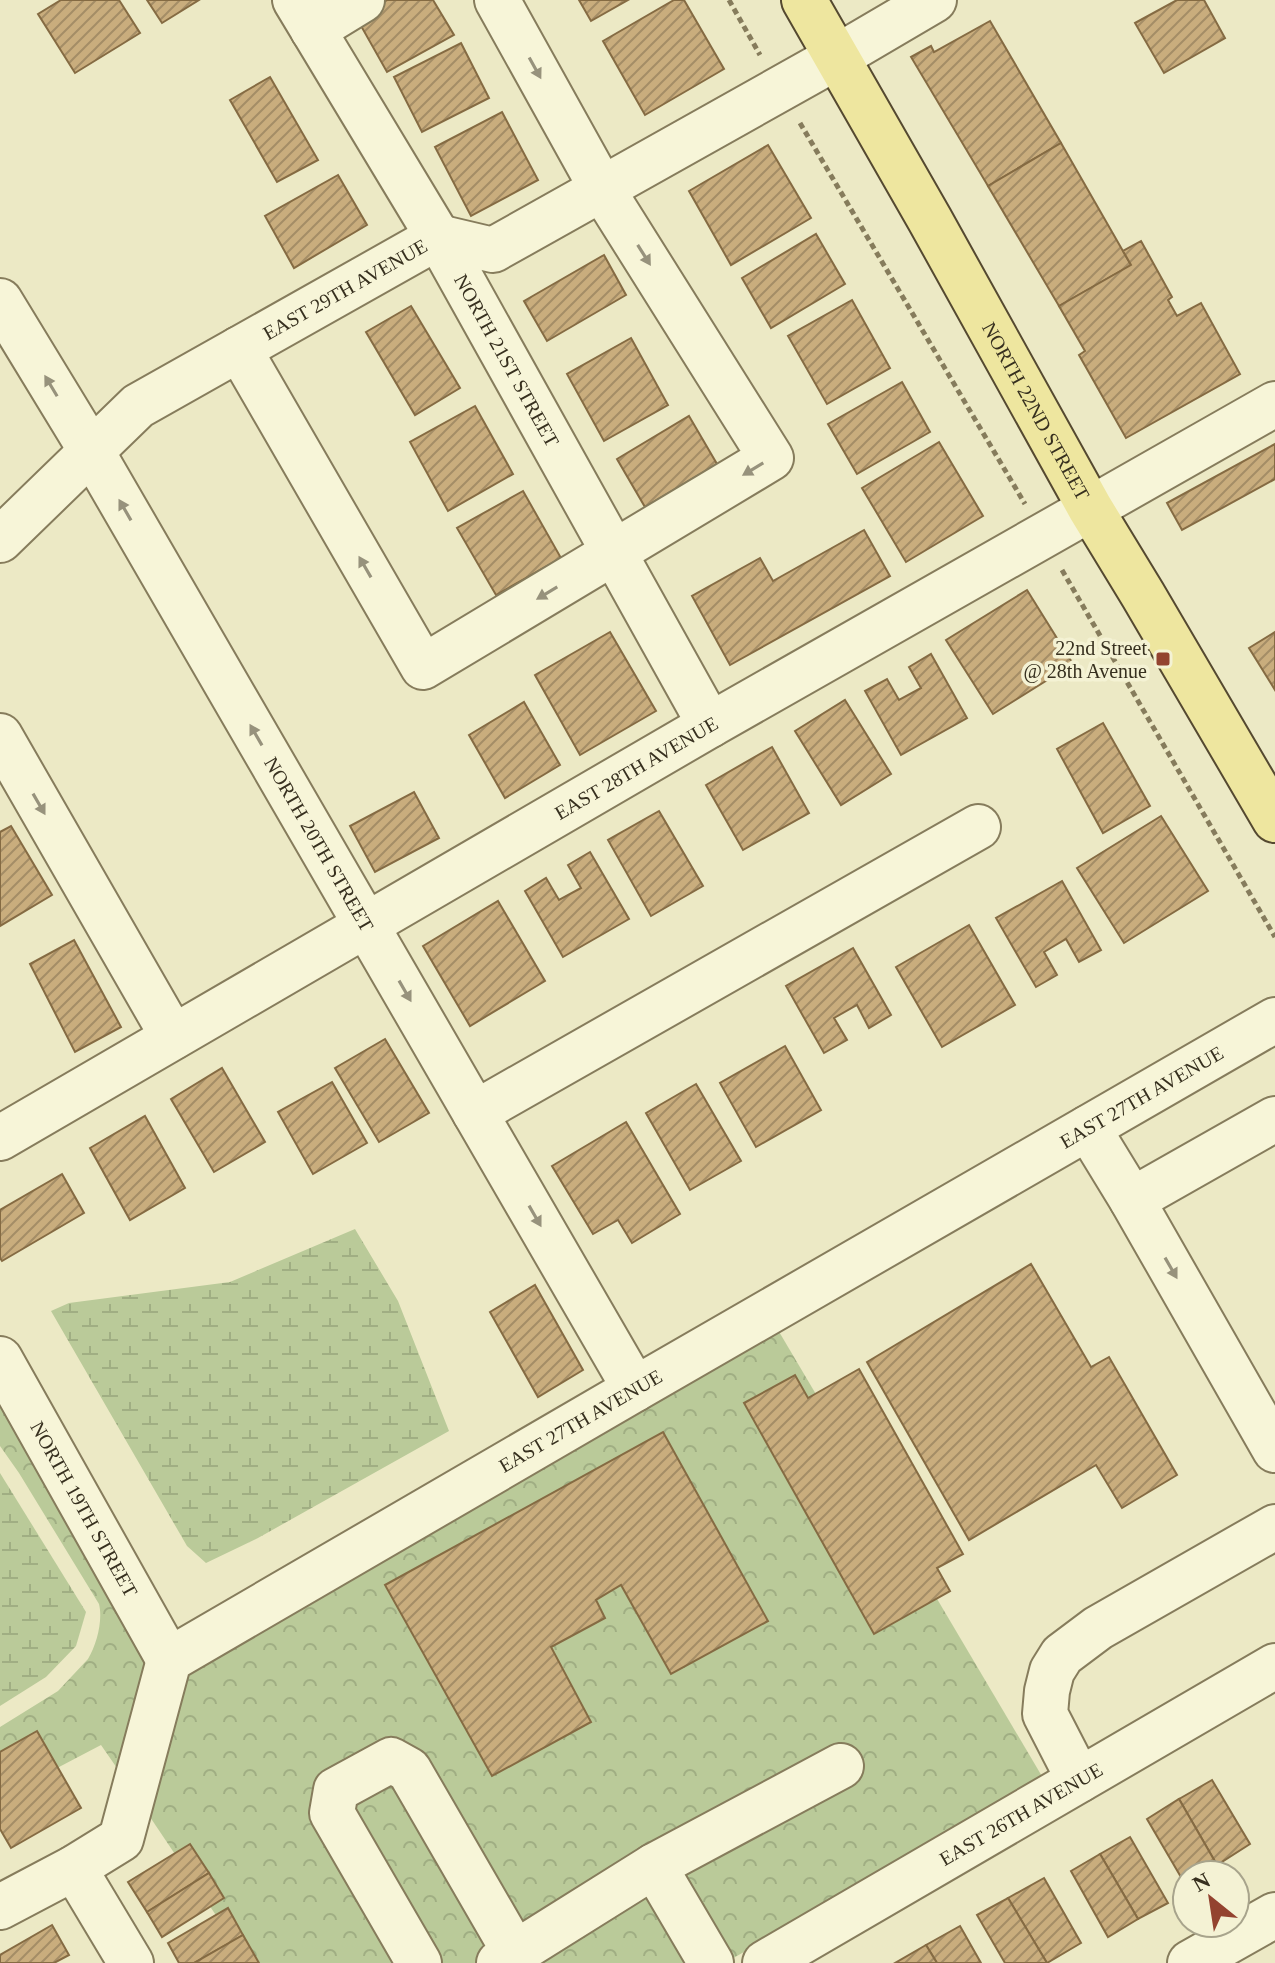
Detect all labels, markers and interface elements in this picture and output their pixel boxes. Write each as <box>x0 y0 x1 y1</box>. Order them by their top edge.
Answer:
one-way arrow <box>528 57 542 79</box>
street label: EAST 29TH AVENUE <box>259 234 431 344</box>
one-way arrow <box>636 244 650 266</box>
street label: NORTH 21ST STREET <box>450 270 564 450</box>
street label: NORTH 22ND STREET <box>978 318 1094 504</box>
one-way arrow <box>45 375 59 397</box>
one-way arrow <box>742 462 764 476</box>
one-way arrow <box>118 499 132 522</box>
one-way arrow <box>358 555 372 578</box>
one-way arrow <box>536 586 558 600</box>
place label: 22nd Street @ 28th Avenue <box>1023 637 1147 683</box>
marker: 22nd Street @ 28th Avenue <box>1154 650 1172 668</box>
street label: EAST 28TH AVENUE <box>551 712 722 824</box>
one-way arrow <box>249 724 263 746</box>
street label: NORTH 20TH STREET <box>260 753 378 935</box>
one-way arrow <box>32 793 46 815</box>
one-way arrow <box>398 980 412 1002</box>
street label: EAST 27TH AVENUE <box>1056 1041 1227 1153</box>
one-way arrow <box>528 1205 542 1227</box>
one-way arrow <box>1164 1257 1178 1279</box>
street label: EAST 27TH AVENUE <box>495 1365 666 1477</box>
street label: NORTH 19TH STREET <box>26 1417 142 1601</box>
street label: EAST 26TH AVENUE <box>935 1758 1106 1870</box>
north arrow <box>1171 1859 1251 1939</box>
text: N <box>1188 1867 1214 1897</box>

